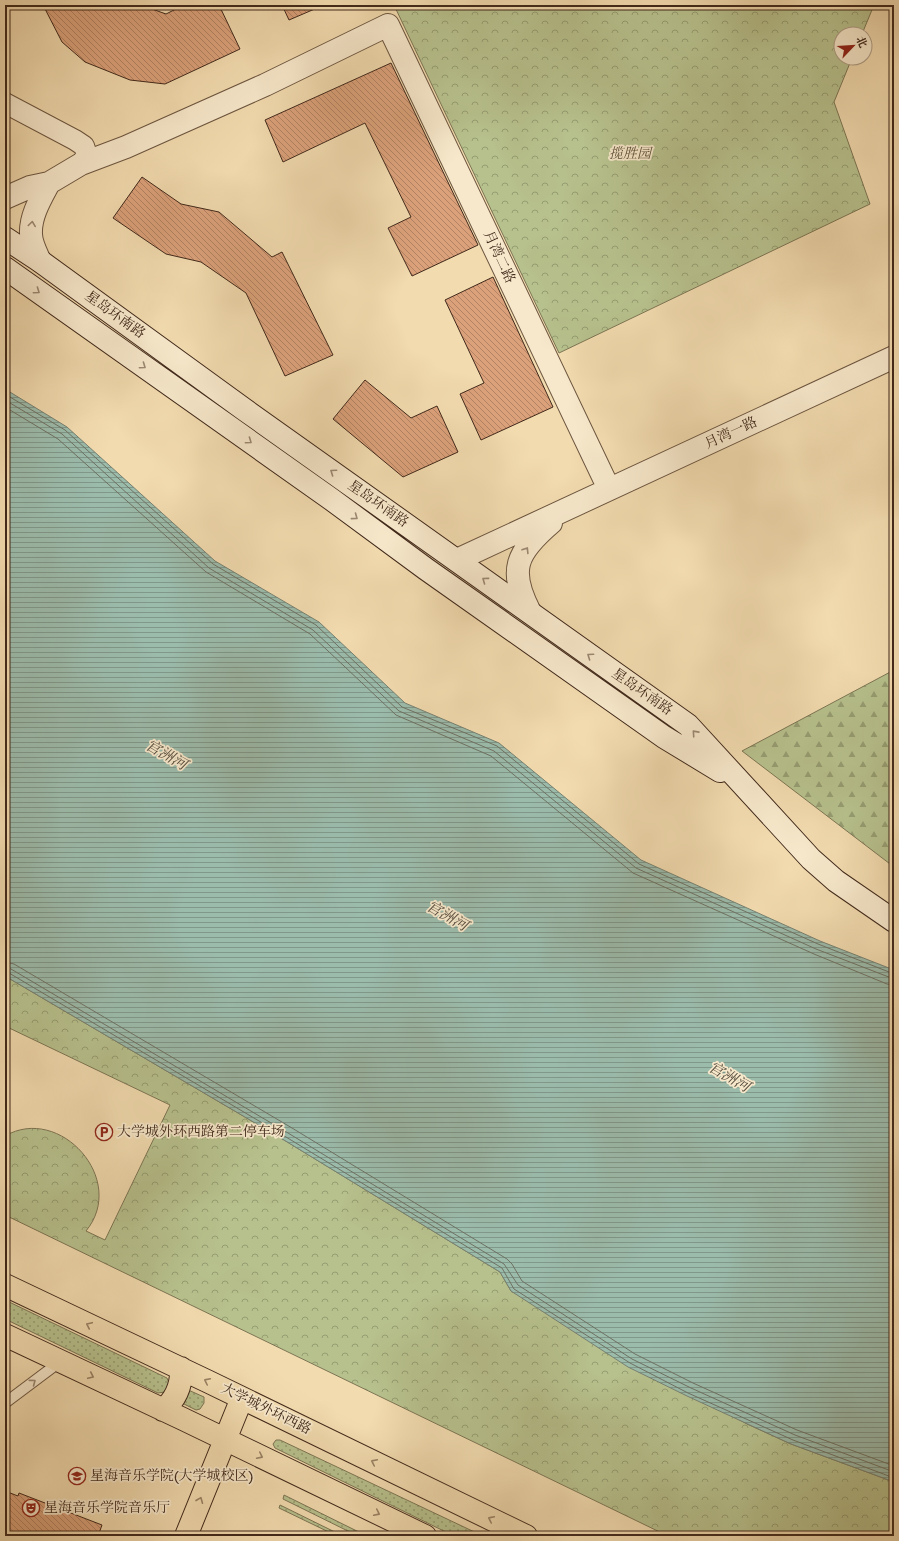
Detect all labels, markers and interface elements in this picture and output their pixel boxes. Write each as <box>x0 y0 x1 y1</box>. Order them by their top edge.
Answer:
north arrow <box>833 26 873 66</box>
text: 北 <box>852 34 870 50</box>
park label: 揽胜园 <box>609 145 653 163</box>
one-way arrow <box>27 221 36 227</box>
street label: 月湾二路 <box>479 228 519 286</box>
one-way arrow <box>32 286 39 293</box>
street label: 星岛环南路 <box>81 287 149 343</box>
one-way arrow <box>138 361 145 368</box>
street label: 月湾一路 <box>702 413 760 453</box>
one-way arrow <box>245 436 252 444</box>
one-way arrow <box>330 469 337 477</box>
street label: 星岛环南路 <box>344 477 412 531</box>
one-way arrow <box>350 512 357 519</box>
one-way arrow <box>521 547 529 554</box>
one-way arrow <box>482 578 489 585</box>
one-way arrow <box>588 654 595 661</box>
street label: 星岛环南路 <box>608 665 676 719</box>
one-way arrow <box>692 730 700 738</box>
water label: 官洲河 <box>142 736 193 776</box>
water label: 官洲河 <box>423 897 474 937</box>
water label: 官洲河 <box>705 1058 756 1098</box>
parking icon: 大学城外环西路第二停车场 <box>94 1122 114 1142</box>
place label: 大学城外环西路第二停车场 <box>117 1123 285 1141</box>
one-way arrow <box>86 1322 94 1330</box>
one-way arrow <box>87 1371 94 1379</box>
one-way arrow <box>204 1378 211 1386</box>
street label: 大学城外环西路 <box>218 1379 314 1439</box>
one-way arrow <box>28 1380 35 1387</box>
one-way arrow <box>256 1451 263 1459</box>
one-way arrow <box>371 1459 378 1467</box>
school or university icon: 星海音乐学院(大学城校区) <box>67 1466 87 1486</box>
place label: 星海音乐学院(大学城校区) <box>90 1467 254 1485</box>
one-way arrow <box>196 1496 204 1503</box>
theatre icon: 星海音乐学院音乐厅 <box>21 1498 41 1518</box>
place label: 星海音乐学院音乐厅 <box>44 1499 170 1517</box>
one-way arrow <box>373 1508 380 1516</box>
one-way arrow <box>488 1516 495 1524</box>

